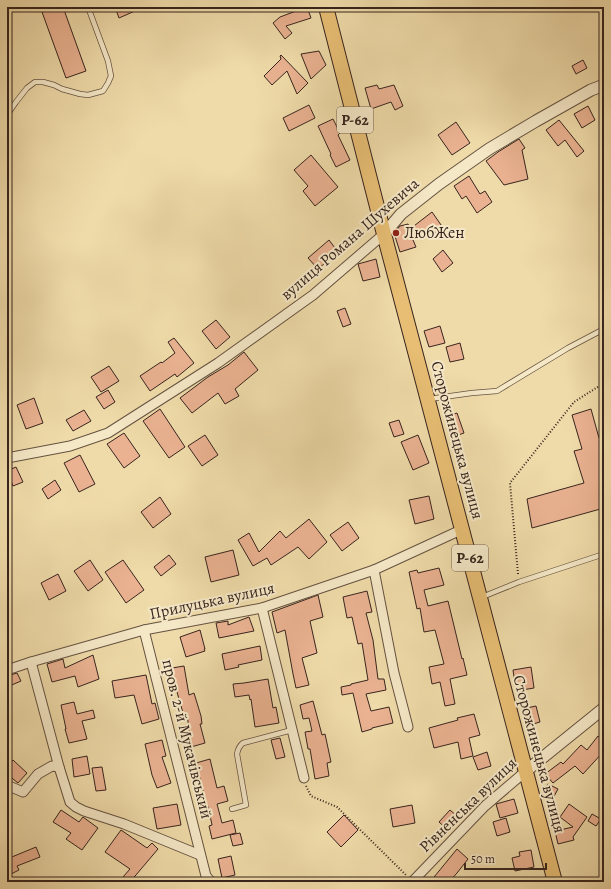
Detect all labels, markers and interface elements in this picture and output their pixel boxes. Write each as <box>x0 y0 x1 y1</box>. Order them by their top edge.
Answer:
road number: Р-62 <box>337 107 373 133</box>
street label: вулиця Романа Шухевича <box>276 172 424 305</box>
place label: ЛюбЖен <box>404 222 465 244</box>
marker: ЛюбЖен <box>391 228 401 238</box>
street label: Сторожинецька вулиця <box>425 359 489 522</box>
road number: Р-62 <box>452 545 488 571</box>
street label: Прилуцька вулиця <box>147 577 277 625</box>
street label: пров. 2-й Мукачівський <box>157 657 217 821</box>
street label: Сторожинецька вулиця <box>507 673 571 836</box>
street label: Рівненська вулиця <box>414 752 522 857</box>
scale bar <box>465 845 546 871</box>
text: 50 m <box>471 851 495 867</box>

